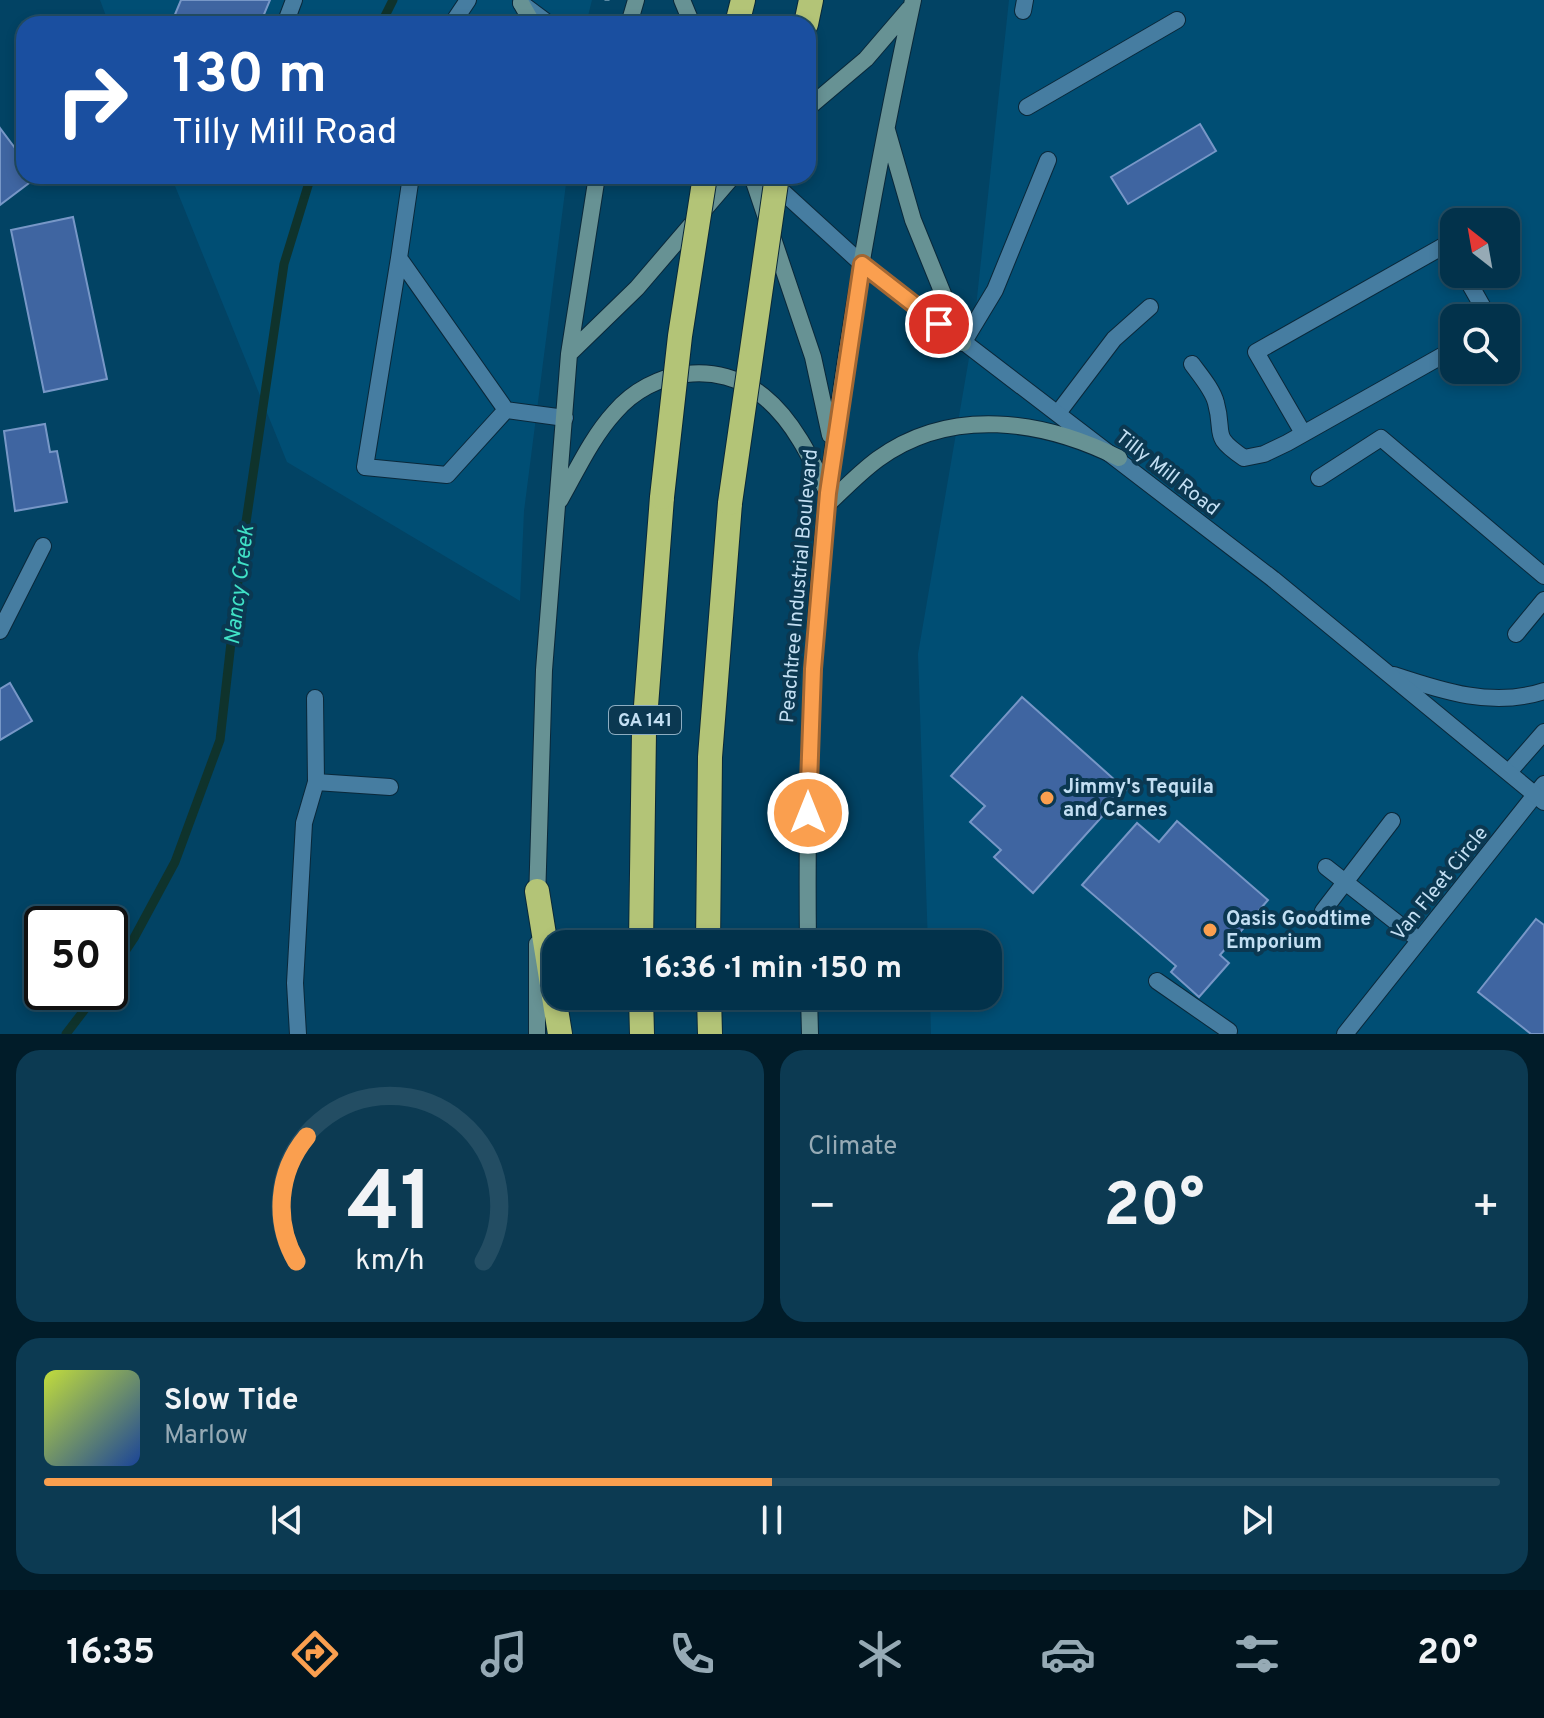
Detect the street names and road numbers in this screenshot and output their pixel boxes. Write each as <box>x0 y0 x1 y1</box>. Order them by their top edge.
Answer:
street label: Tilly Mill Road <box>1109 425 1224 522</box>
street label: Peachtree Industrial Boulevard <box>775 448 825 724</box>
road number: GA 141 <box>609 706 681 734</box>
street label: Van Fleet Circle <box>1386 822 1495 947</box>

